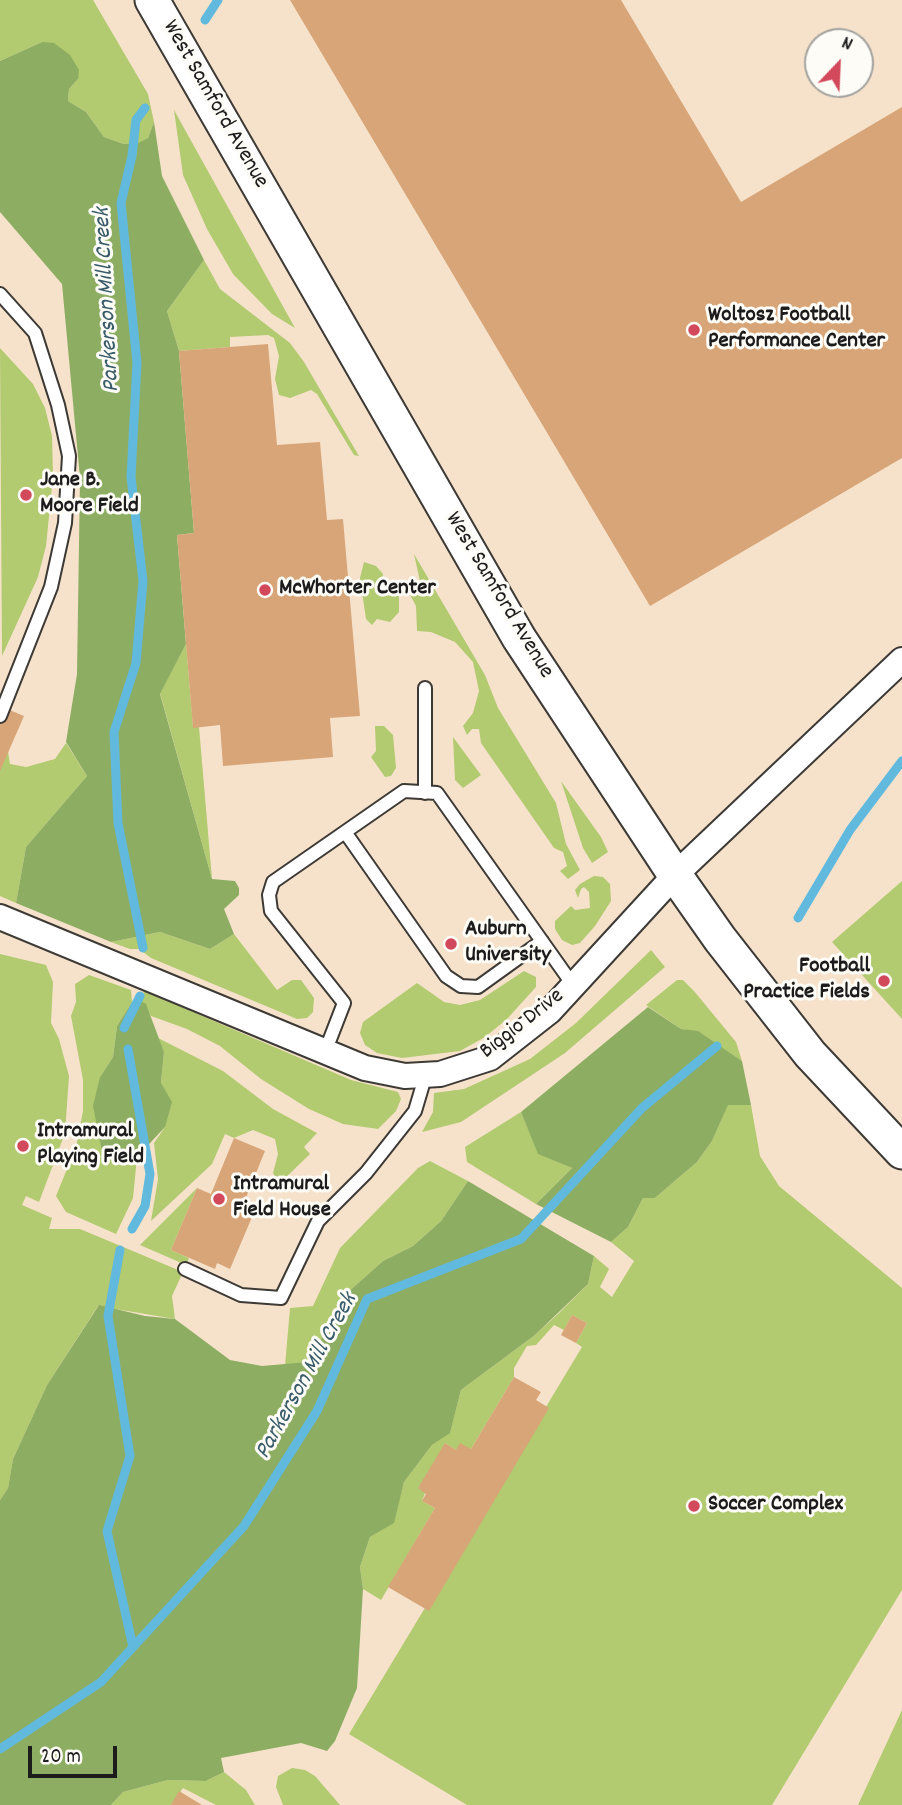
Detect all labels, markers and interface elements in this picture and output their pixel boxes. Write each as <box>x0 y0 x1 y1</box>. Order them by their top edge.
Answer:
street label: West Samford Avenue <box>155 16 273 194</box>
north arrow <box>804 28 874 98</box>
text: N <box>837 31 856 59</box>
water label: Parkerson Mill Creek <box>90 207 128 393</box>
place label: Woltosz Football Performance Center <box>708 303 885 357</box>
marker: Woltosz Football Performance Center <box>686 322 702 338</box>
place label: Jane B. Moore Field <box>40 468 139 522</box>
marker: Jane B. Moore Field <box>18 487 34 503</box>
street label: West Samford Avenue <box>437 508 559 684</box>
place label: McWhorter Center <box>279 576 436 604</box>
marker: McWhorter Center <box>257 582 273 598</box>
place label: Auburn University <box>465 917 551 971</box>
marker: Auburn University <box>443 936 459 952</box>
place label: Football Practice Fields <box>743 954 870 1008</box>
marker: Football Practice Fields <box>876 973 892 989</box>
street label: Biggio Drive <box>475 984 571 1066</box>
place label: Intramural Playing Field <box>37 1119 144 1173</box>
marker: Intramural Playing Field <box>15 1138 31 1154</box>
place label: Intramural Field House <box>233 1172 331 1226</box>
marker: Intramural Field House <box>211 1191 227 1207</box>
water label: Parkerson Mill Creek <box>251 1289 365 1465</box>
place label: Soccer Complex <box>708 1492 843 1520</box>
marker: Soccer Complex <box>686 1498 702 1514</box>
scale bar <box>32 1731 121 1775</box>
text: 20 m <box>41 1743 81 1773</box>

